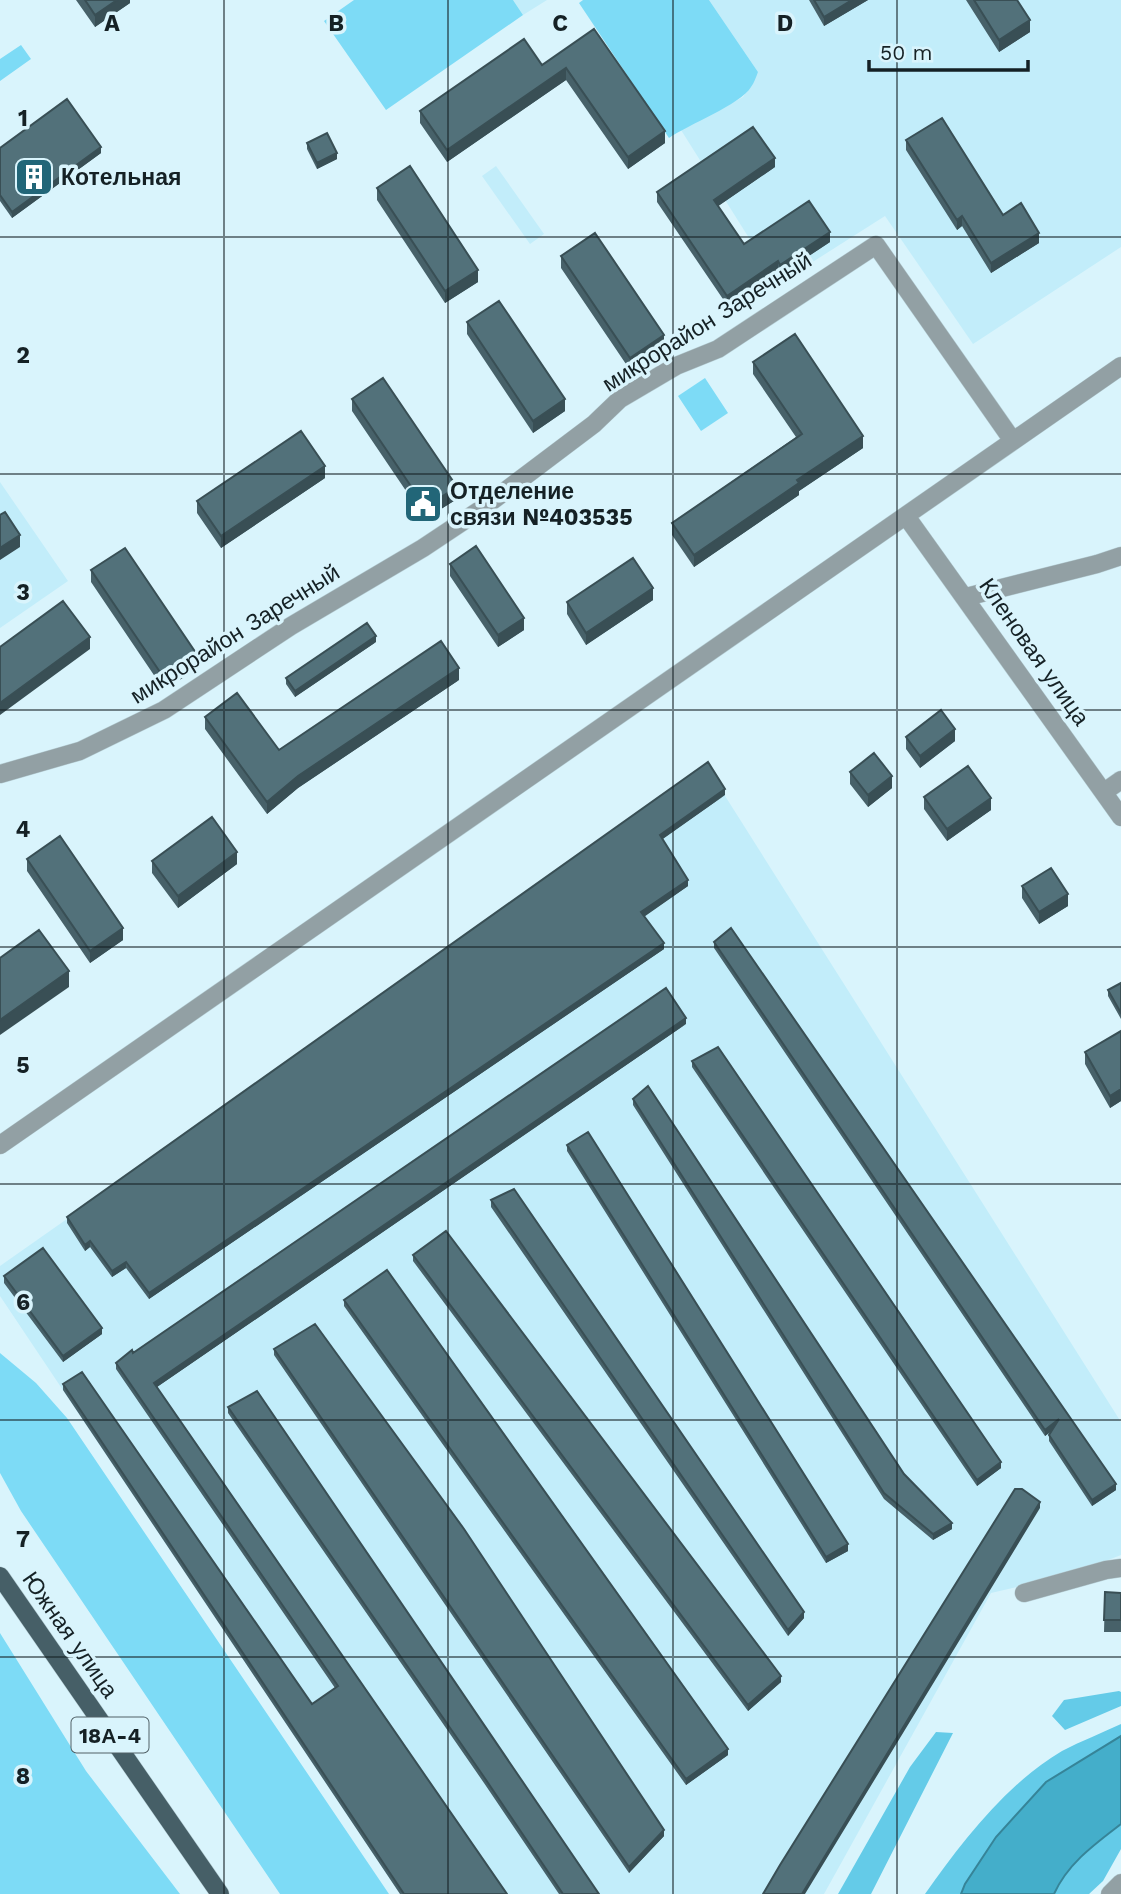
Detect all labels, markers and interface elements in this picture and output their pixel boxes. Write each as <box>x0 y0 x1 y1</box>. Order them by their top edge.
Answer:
text: A <box>104 10 120 37</box>
text: B <box>328 10 344 37</box>
text: C <box>552 10 568 37</box>
text: D <box>777 10 793 37</box>
scale bar <box>869 28 1028 72</box>
text: 50 m <box>880 40 932 65</box>
text: 1 <box>18 105 28 132</box>
building icon: Котельная <box>13 156 55 198</box>
place label: Котельная <box>61 164 181 191</box>
street label: микрорайон Заречный <box>597 247 817 397</box>
text: 2 <box>16 342 30 369</box>
place label: Отделение связи №403535 <box>450 478 633 531</box>
public building icon: Отделение связи №403535 <box>402 483 444 525</box>
street label: микрорайон Заречный <box>125 559 345 709</box>
street label: Кленовая улица <box>973 573 1095 731</box>
text: 3 <box>16 579 30 606</box>
text: 4 <box>16 816 31 843</box>
text: 5 <box>16 1052 30 1079</box>
text: 6 <box>16 1289 30 1316</box>
text: 7 <box>16 1526 30 1553</box>
street label: Южная улица <box>17 1567 124 1703</box>
road number: 18А-4 <box>72 1718 148 1752</box>
text: 8 <box>16 1763 30 1790</box>

